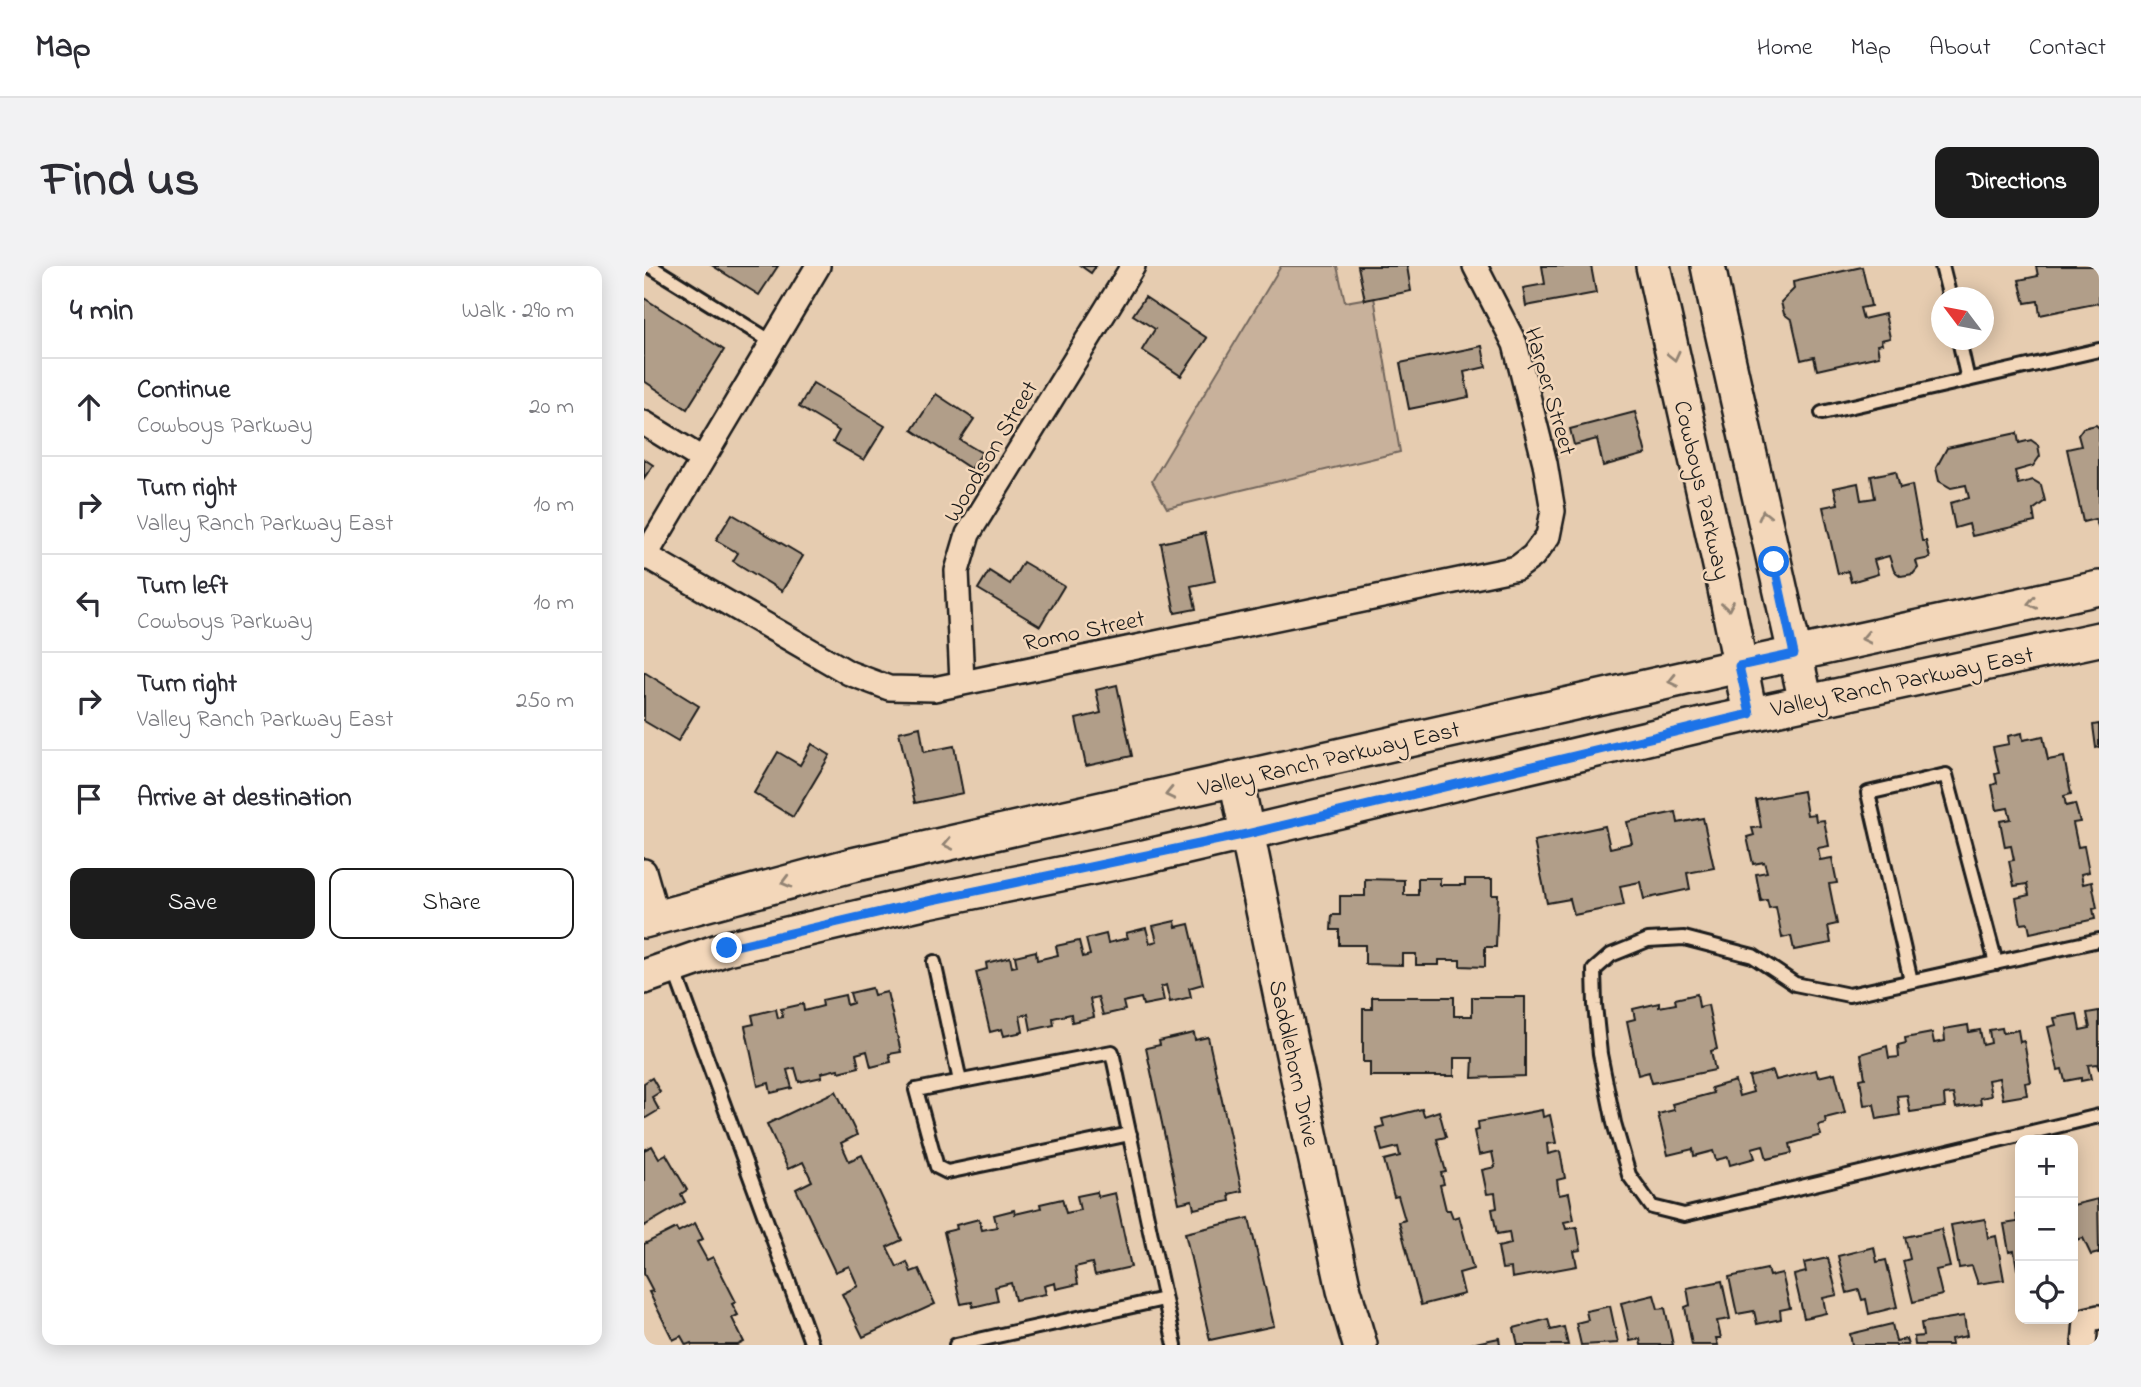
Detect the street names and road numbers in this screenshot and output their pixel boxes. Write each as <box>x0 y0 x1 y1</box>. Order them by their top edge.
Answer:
street label: Harper Street <box>1514 323 1584 460</box>
street label: Woodson Street <box>936 375 1048 530</box>
street label: Cowboys Parkway <box>1662 397 1738 584</box>
street label: Romo Street <box>1021 603 1148 662</box>
street label: Valley Ranch Parkway East <box>1767 638 2037 730</box>
street label: Valley Ranch Parkway East <box>1194 713 1464 809</box>
street label: Saddlehorn Drive <box>1258 977 1327 1150</box>

